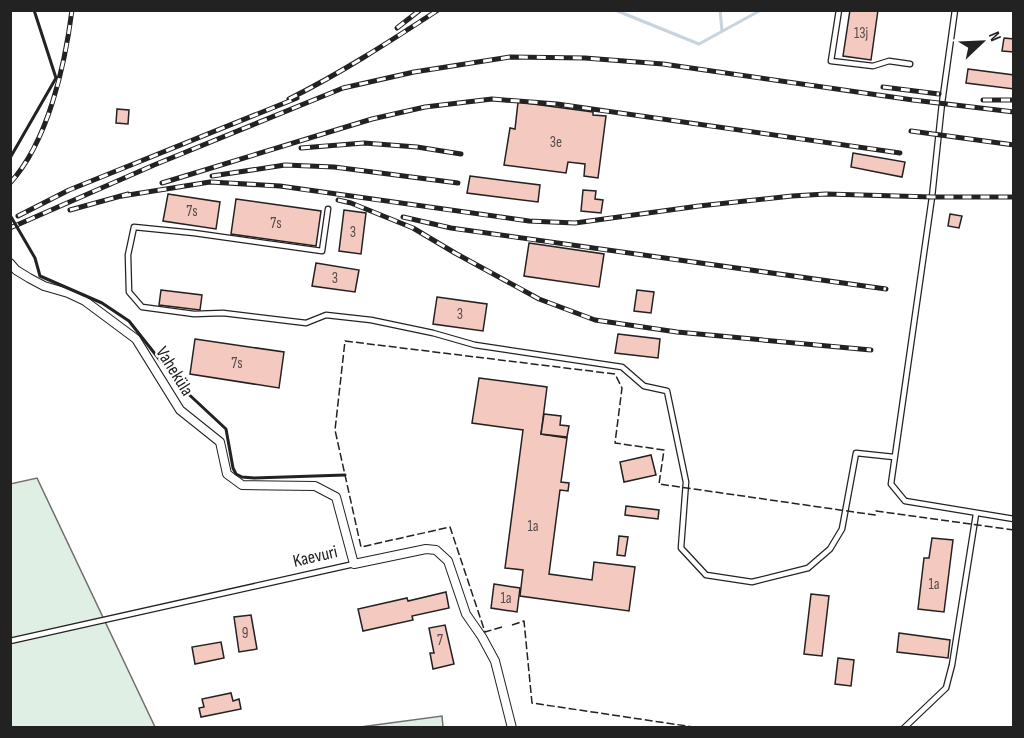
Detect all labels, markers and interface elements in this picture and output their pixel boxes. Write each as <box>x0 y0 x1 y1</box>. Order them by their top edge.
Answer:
north arrow <box>952 12 1012 72</box>
house number: 13j <box>854 24 868 43</box>
text: N <box>984 29 1005 44</box>
house number: 3e <box>550 133 562 152</box>
house number: 7s <box>186 202 198 221</box>
house number: 7s <box>270 214 282 233</box>
house number: 3 <box>350 223 356 242</box>
house number: 3 <box>332 269 338 288</box>
house number: 3 <box>457 305 463 324</box>
street label: Vaheküla <box>151 343 198 400</box>
house number: 7s <box>231 354 243 373</box>
house number: 1a <box>527 517 539 536</box>
street label: Kaevuri <box>291 541 339 572</box>
house number: 1a <box>928 575 940 594</box>
house number: 1a <box>500 589 512 608</box>
house number: 9 <box>242 624 248 643</box>
house number: 7 <box>437 631 443 650</box>

